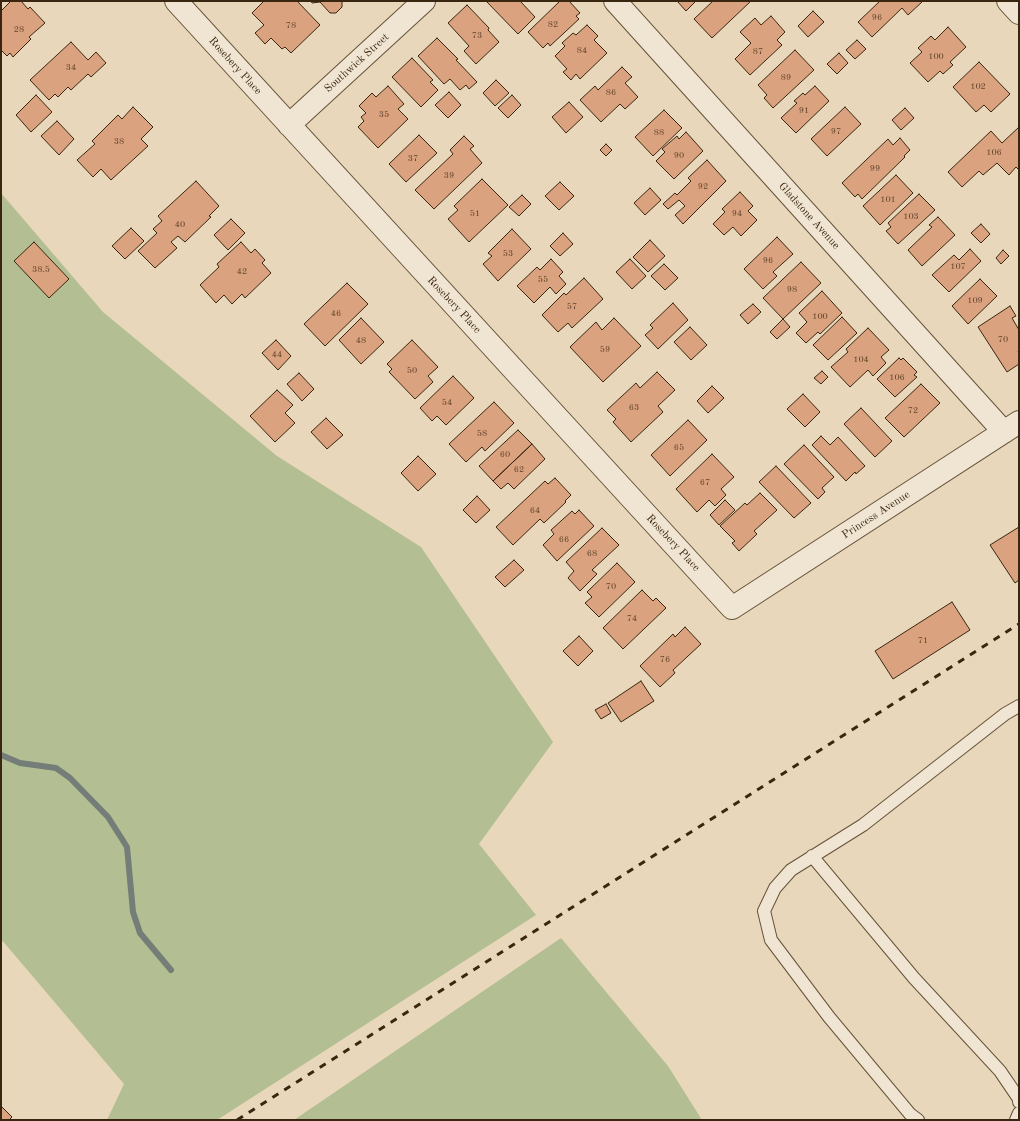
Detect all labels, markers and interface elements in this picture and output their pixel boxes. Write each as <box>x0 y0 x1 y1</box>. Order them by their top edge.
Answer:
house number: 96 <box>872 13 882 23</box>
house number: 82 <box>548 20 558 30</box>
house number: 78 <box>286 21 296 31</box>
house number: 28 <box>14 25 24 35</box>
street label: Southwick Street <box>322 31 392 95</box>
house number: 73 <box>472 31 482 41</box>
street label: Rosebery Place <box>206 34 264 98</box>
house number: 84 <box>577 46 587 56</box>
house number: 87 <box>753 47 763 57</box>
house number: 100 <box>928 52 944 62</box>
house number: 34 <box>66 63 76 73</box>
house number: 89 <box>781 73 791 83</box>
house number: 102 <box>970 82 986 92</box>
house number: 86 <box>606 88 616 98</box>
house number: 91 <box>799 106 809 116</box>
house number: 35 <box>379 110 389 120</box>
house number: 97 <box>831 127 841 137</box>
house number: 88 <box>654 128 664 138</box>
house number: 38 <box>114 137 124 147</box>
house number: 106 <box>986 148 1002 158</box>
house number: 90 <box>674 151 684 161</box>
house number: 37 <box>408 154 418 164</box>
house number: 99 <box>870 164 880 174</box>
house number: 39 <box>444 171 454 181</box>
street label: Gladstone Avenue <box>776 180 842 252</box>
house number: 92 <box>698 182 708 192</box>
house number: 101 <box>880 195 896 205</box>
house number: 51 <box>470 209 480 219</box>
house number: 94 <box>732 209 742 219</box>
house number: 103 <box>903 212 919 222</box>
house number: 40 <box>175 220 185 230</box>
house number: 53 <box>503 249 513 259</box>
house number: 96 <box>763 256 773 266</box>
house number: 107 <box>950 262 966 272</box>
house number: 38.5 <box>32 265 50 275</box>
house number: 42 <box>237 267 247 277</box>
street label: Rosebery Place <box>424 274 484 336</box>
house number: 55 <box>538 275 548 285</box>
house number: 98 <box>787 285 797 295</box>
house number: 109 <box>967 296 983 306</box>
house number: 57 <box>567 302 577 312</box>
house number: 46 <box>331 309 341 319</box>
house number: 100 <box>812 312 828 322</box>
house number: 70 <box>998 335 1008 345</box>
house number: 48 <box>356 336 366 346</box>
house number: 59 <box>600 345 610 355</box>
house number: 44 <box>272 350 282 360</box>
house number: 104 <box>853 355 869 365</box>
house number: 50 <box>407 366 417 376</box>
house number: 106 <box>889 373 905 383</box>
house number: 54 <box>442 398 452 408</box>
house number: 63 <box>629 403 639 413</box>
house number: 72 <box>908 406 918 416</box>
house number: 58 <box>477 429 487 439</box>
house number: 65 <box>674 443 684 453</box>
house number: 60 <box>500 450 510 460</box>
house number: 62 <box>514 465 524 475</box>
house number: 67 <box>700 478 710 488</box>
street label: Princess Avenue <box>840 488 912 542</box>
house number: 64 <box>530 506 540 516</box>
street label: Rosebery Place <box>643 512 703 574</box>
house number: 66 <box>559 535 569 545</box>
house number: 68 <box>587 549 597 559</box>
house number: 70 <box>606 582 616 592</box>
house number: 74 <box>627 614 637 624</box>
house number: 71 <box>918 636 928 646</box>
house number: 76 <box>660 655 670 665</box>

